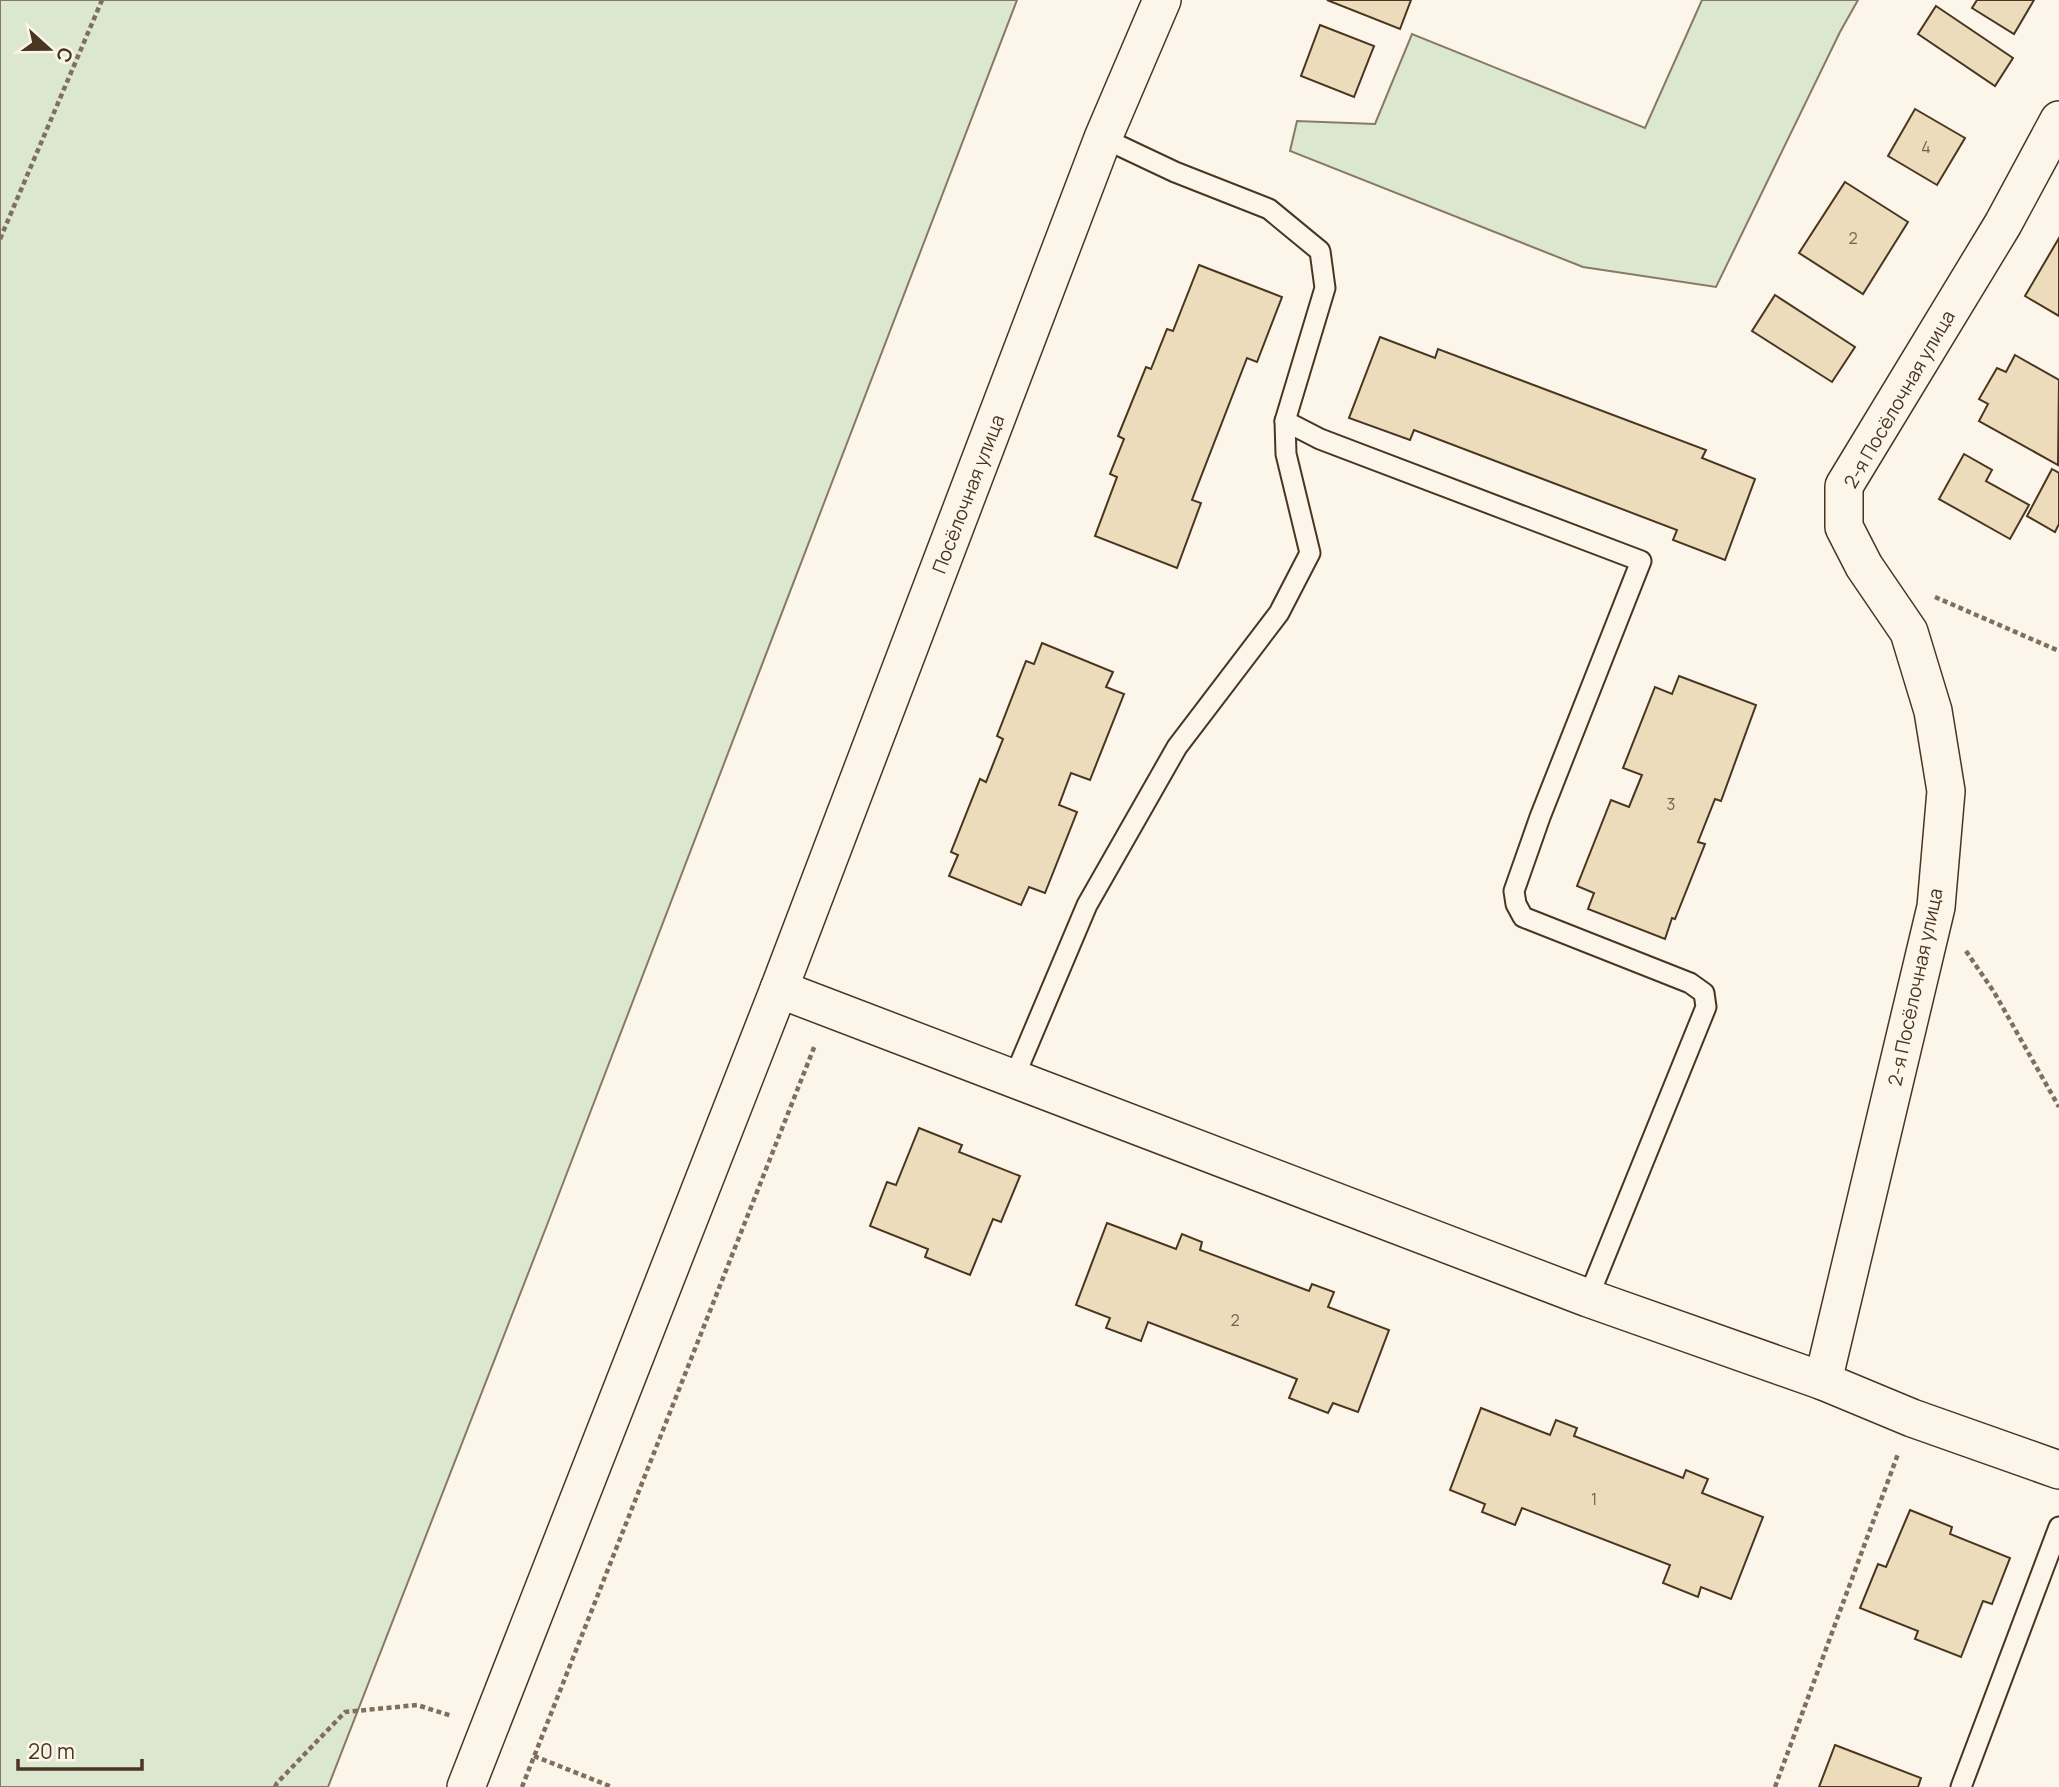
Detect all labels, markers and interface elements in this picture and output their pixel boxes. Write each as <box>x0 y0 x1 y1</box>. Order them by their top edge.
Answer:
north arrow <box>14 14 84 84</box>
text: С <box>50 44 80 66</box>
house number: 4 <box>1921 136 1931 158</box>
house number: 2 <box>1848 227 1858 249</box>
street label: 2-я Посёлочная улица <box>1837 305 1961 493</box>
street label: Посёлочная улица <box>926 411 1010 577</box>
house number: 3 <box>1667 793 1675 815</box>
street label: 2-я Посёлочная улица <box>1881 886 1949 1088</box>
house number: 2 <box>1230 1309 1240 1331</box>
house number: 1 <box>1591 1488 1597 1510</box>
scale bar <box>18 1728 142 1772</box>
text: 20 m <box>28 1737 75 1765</box>

